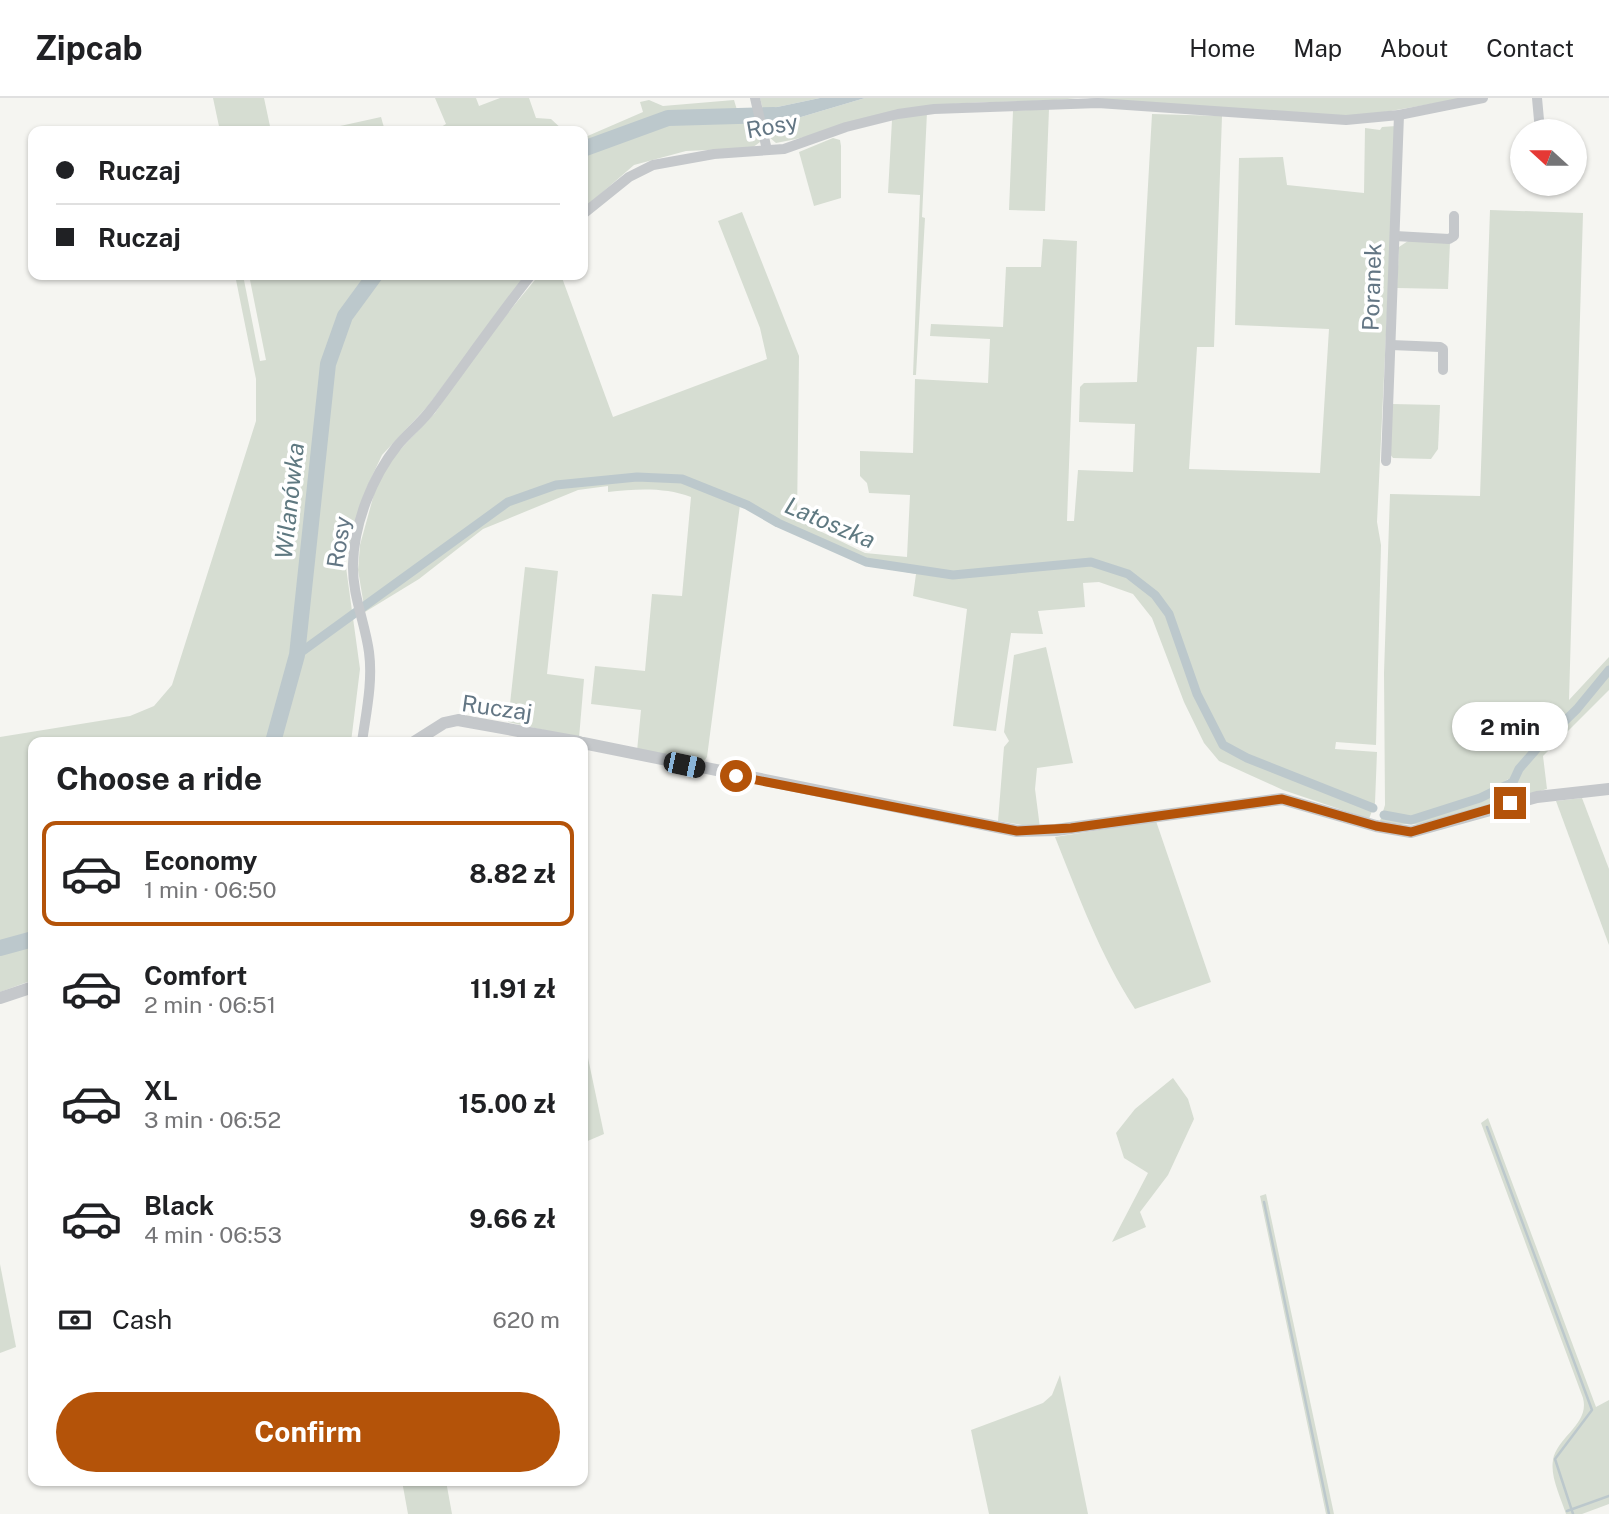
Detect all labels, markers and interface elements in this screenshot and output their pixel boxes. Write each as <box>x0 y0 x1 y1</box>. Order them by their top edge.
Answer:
text: Zipcab <box>35 29 143 67</box>
text: Home <box>1189 34 1255 62</box>
text: Map <box>1293 34 1342 62</box>
text: About <box>1380 34 1448 62</box>
text: Contact <box>1486 34 1574 62</box>
street label: Rosy <box>744 108 800 143</box>
north arrow <box>1510 119 1587 196</box>
map controls <box>1510 119 1587 196</box>
text: Ruczaj <box>98 155 181 186</box>
text: Ruczaj <box>98 222 181 253</box>
street label: Poranek <box>1356 242 1387 331</box>
water label: Wilanówka <box>269 441 309 561</box>
water label: Latoszka <box>781 491 880 554</box>
street label: Rosy <box>321 514 356 570</box>
street label: Ruczaj <box>460 689 534 726</box>
callout: 2 min <box>1452 702 1568 750</box>
text: 2 min <box>1480 713 1540 740</box>
car <box>662 750 707 780</box>
text: Choose a ride <box>56 760 262 797</box>
route start <box>720 760 752 792</box>
route end <box>1494 787 1526 819</box>
icon: car <box>60 842 123 905</box>
text: Economy <box>144 845 257 876</box>
text: 8.82 zł <box>469 858 556 889</box>
text: 1 min · 06:50 <box>144 876 277 903</box>
icon: car <box>60 957 123 1020</box>
text: Comfort <box>144 960 247 991</box>
text: 11.91 zł <box>470 973 556 1004</box>
text: 2 min · 06:51 <box>144 991 276 1018</box>
icon: car <box>60 1072 123 1135</box>
text: XL <box>144 1075 178 1106</box>
text: 15.00 zł <box>458 1088 556 1119</box>
text: 3 min · 06:52 <box>144 1106 281 1133</box>
icon: car <box>60 1187 123 1250</box>
text: Black <box>144 1190 214 1221</box>
text: 9.66 zł <box>469 1203 556 1234</box>
text: 4 min · 06:53 <box>144 1221 282 1248</box>
icon: cash <box>56 1301 94 1339</box>
text: Cash <box>112 1304 172 1335</box>
text: 620 m <box>492 1306 560 1333</box>
button: Confirm <box>56 1392 560 1472</box>

